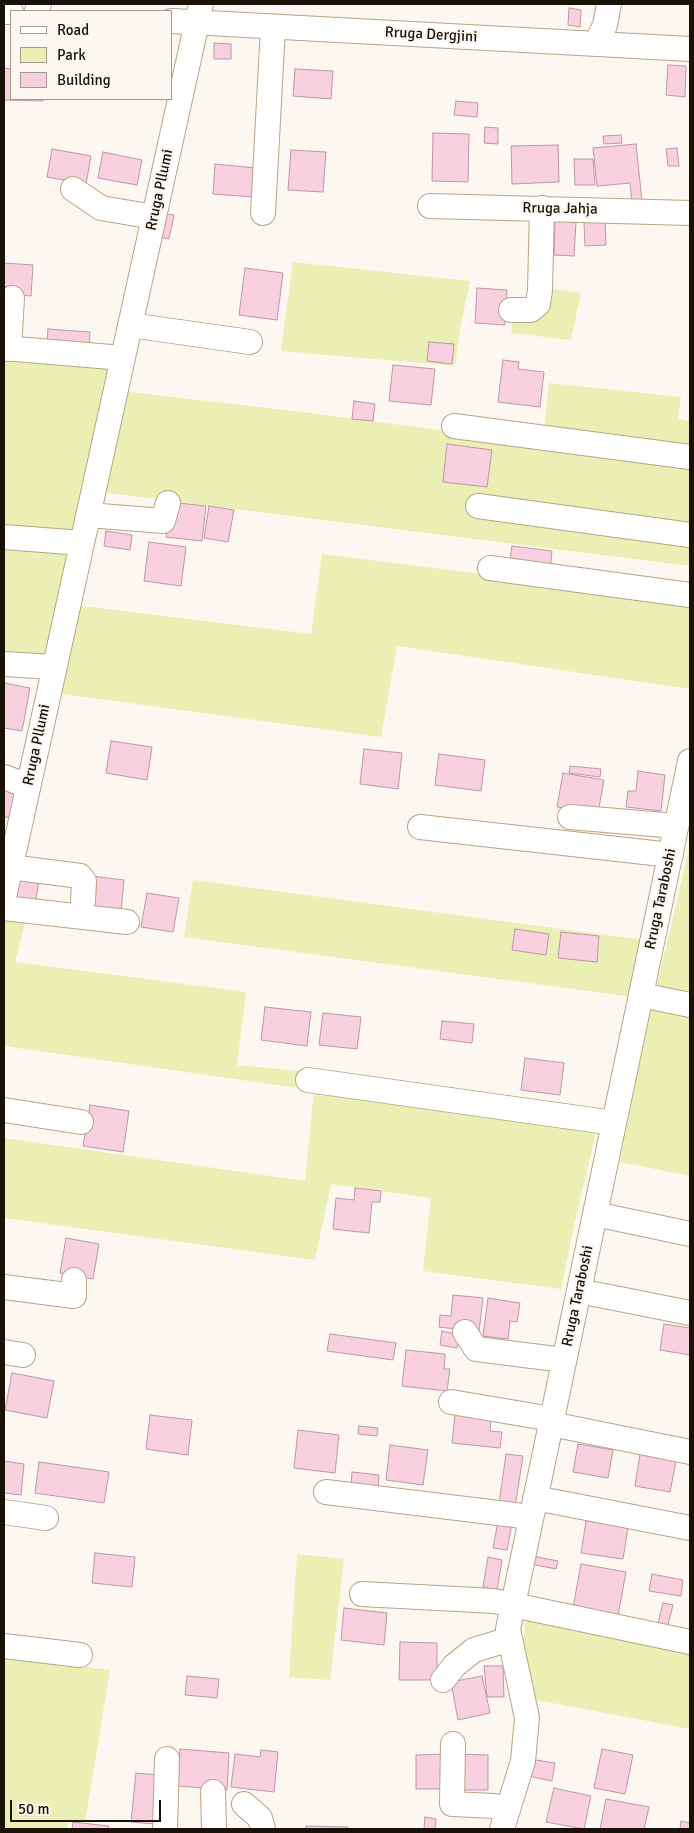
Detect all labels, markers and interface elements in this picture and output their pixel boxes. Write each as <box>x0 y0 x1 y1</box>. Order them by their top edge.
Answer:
legend <box>10 10 172 100</box>
text: Road <box>57 21 89 39</box>
street label: Rruga Dergjini <box>384 24 478 46</box>
text: Park <box>57 46 86 64</box>
text: Building <box>57 71 111 89</box>
street label: Rruga Pllumi <box>143 148 177 232</box>
street label: Rruga Jahja <box>522 199 598 219</box>
street label: Rruga Pllumi <box>20 703 54 787</box>
street label: Rruga Taraboshi <box>641 847 681 951</box>
street label: Rruga Taraboshi <box>558 1244 598 1348</box>
scale bar <box>12 1790 164 1822</box>
text: 50 m <box>18 1800 49 1818</box>

